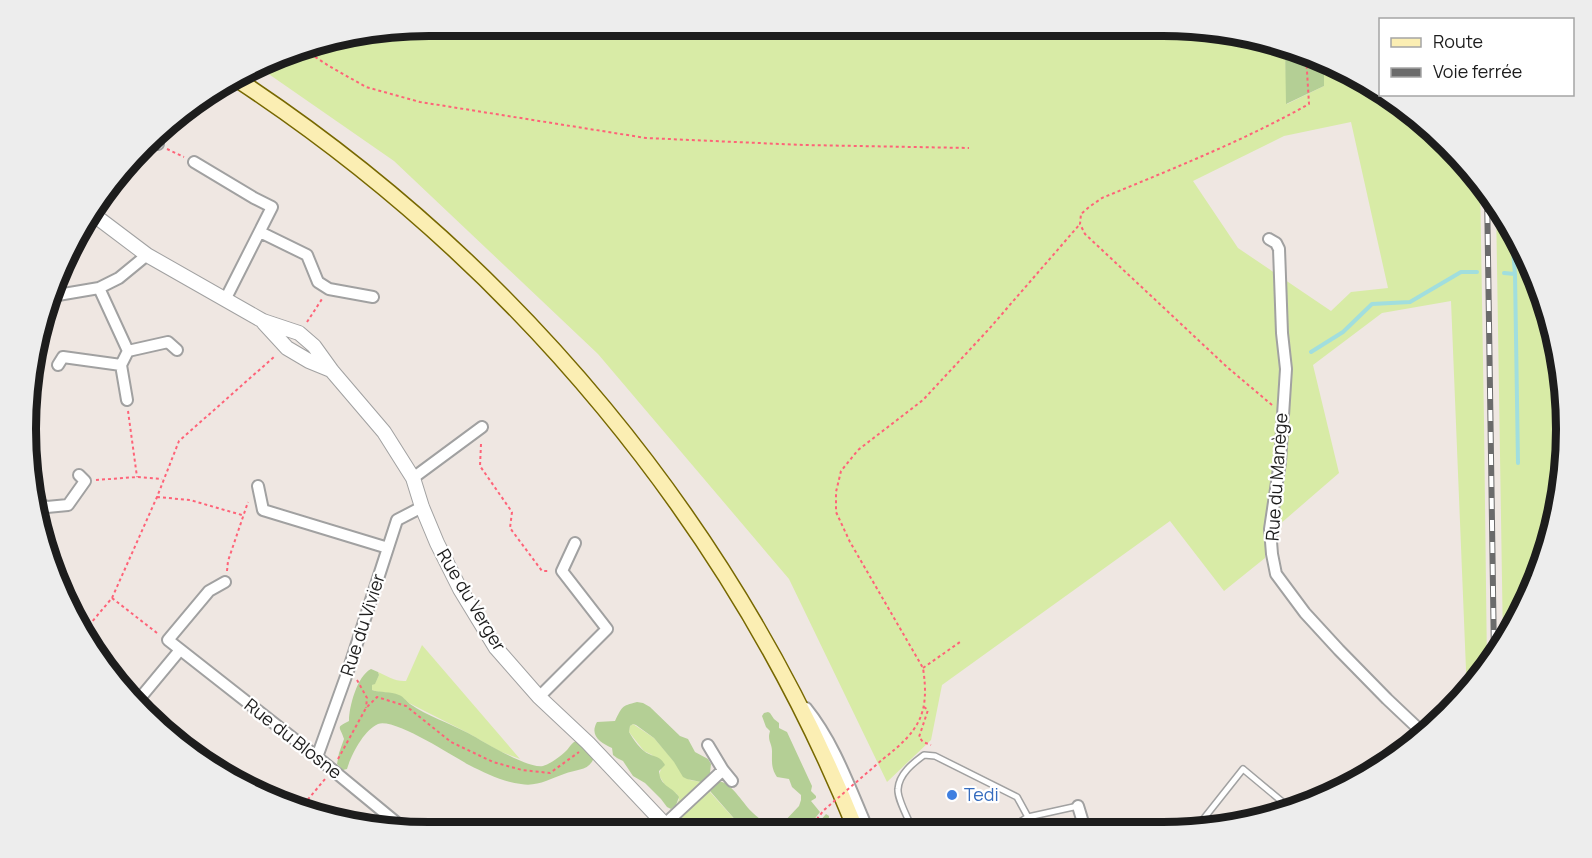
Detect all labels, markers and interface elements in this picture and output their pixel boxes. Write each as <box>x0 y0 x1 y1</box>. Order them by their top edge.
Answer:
legend <box>1379 18 1574 96</box>
text: Route <box>1433 29 1483 53</box>
text: Voie ferrée <box>1433 59 1522 83</box>
street label: Rue du Manège <box>1260 412 1292 542</box>
street label: Rue du Verger <box>432 544 512 655</box>
street label: Rue du Vivier <box>334 570 390 679</box>
street label: Rue du Blosne <box>240 693 347 784</box>
place label: Tedi <box>964 782 999 806</box>
marker: Tedi <box>945 788 959 802</box>

